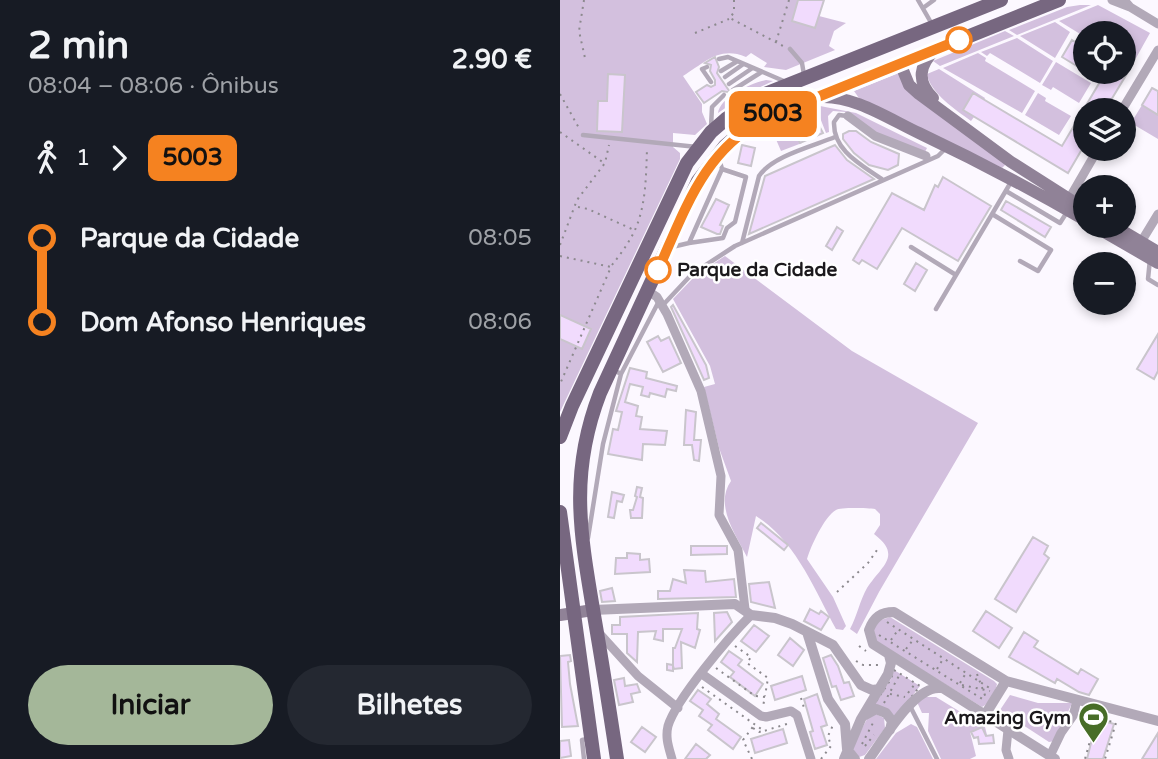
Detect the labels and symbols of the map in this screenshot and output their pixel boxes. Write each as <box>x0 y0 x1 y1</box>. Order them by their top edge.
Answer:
unlabelled marker <box>946 27 972 53</box>
line badge: 5003 <box>724 91 822 137</box>
marker: Parque da Cidade <box>645 257 671 283</box>
place label: Parque da Cidade <box>677 259 837 282</box>
sports icon: Amazing Gym <box>1077 701 1111 745</box>
place label: Amazing Gym <box>944 707 1071 730</box>

